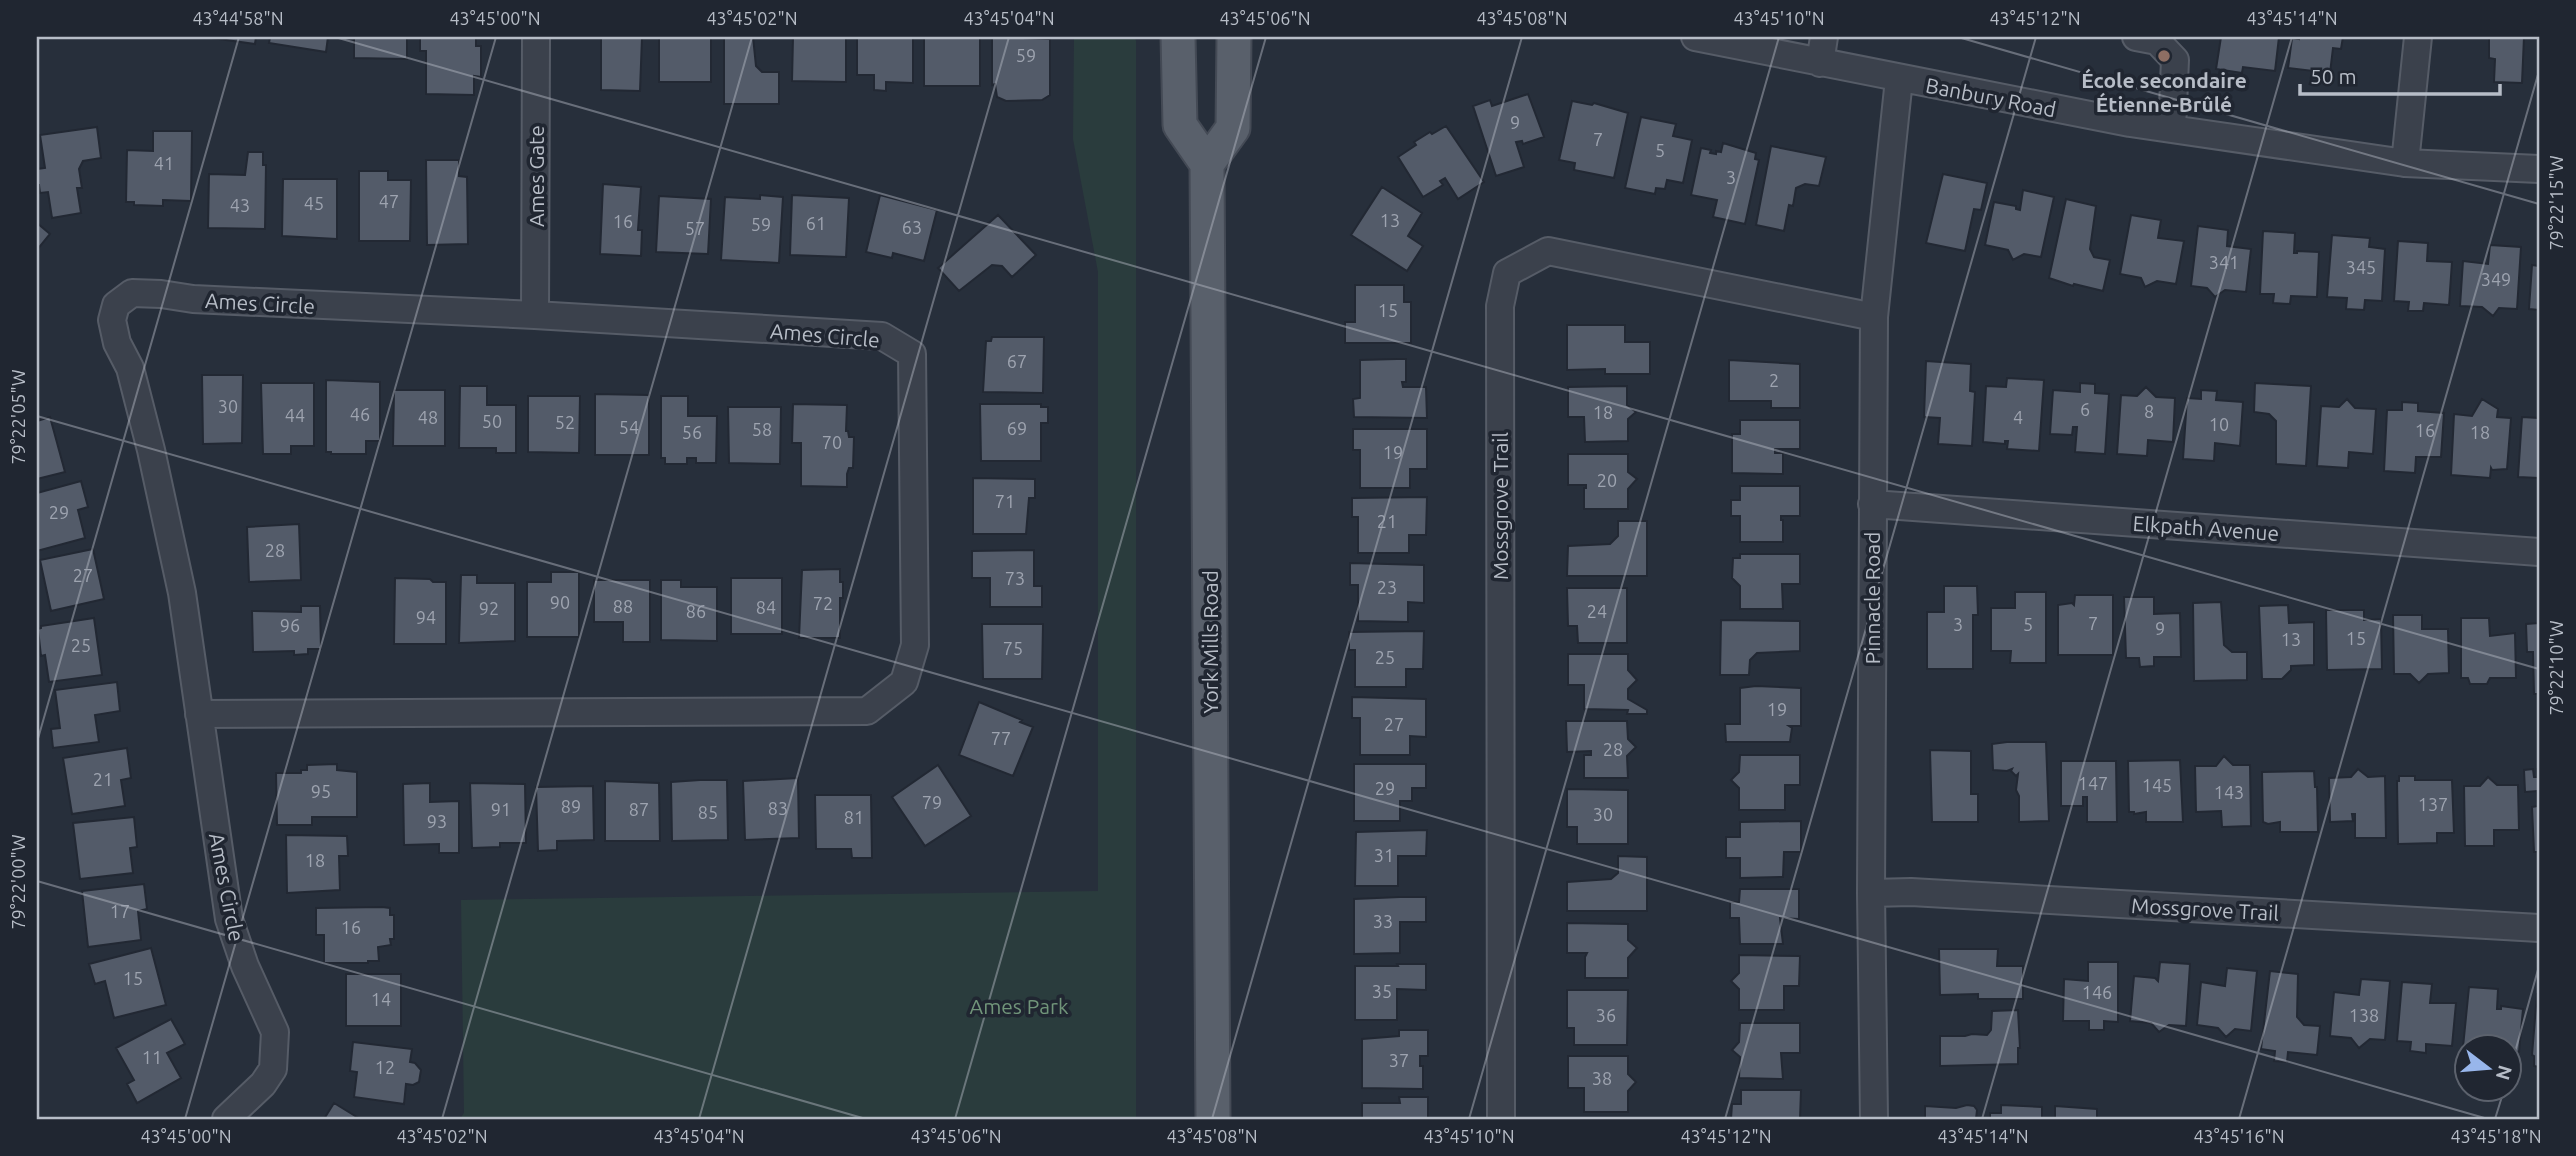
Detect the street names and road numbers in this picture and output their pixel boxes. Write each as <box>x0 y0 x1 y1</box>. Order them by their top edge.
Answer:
street label: Banbury Road <box>1924 73 2058 121</box>
street label: Ames Gate <box>524 125 548 227</box>
street label: Ames Circle <box>204 288 316 318</box>
street label: Ames Circle <box>769 318 881 352</box>
street label: Mossgrove Trail <box>1488 432 1512 580</box>
street label: Elkpath Avenue <box>2132 511 2280 545</box>
street label: Pinnacle Road <box>1860 532 1884 664</box>
street label: York Mills Road <box>1198 570 1222 714</box>
street label: Ames Circle <box>205 831 249 943</box>
street label: Mossgrove Trail <box>2131 893 2279 925</box>

